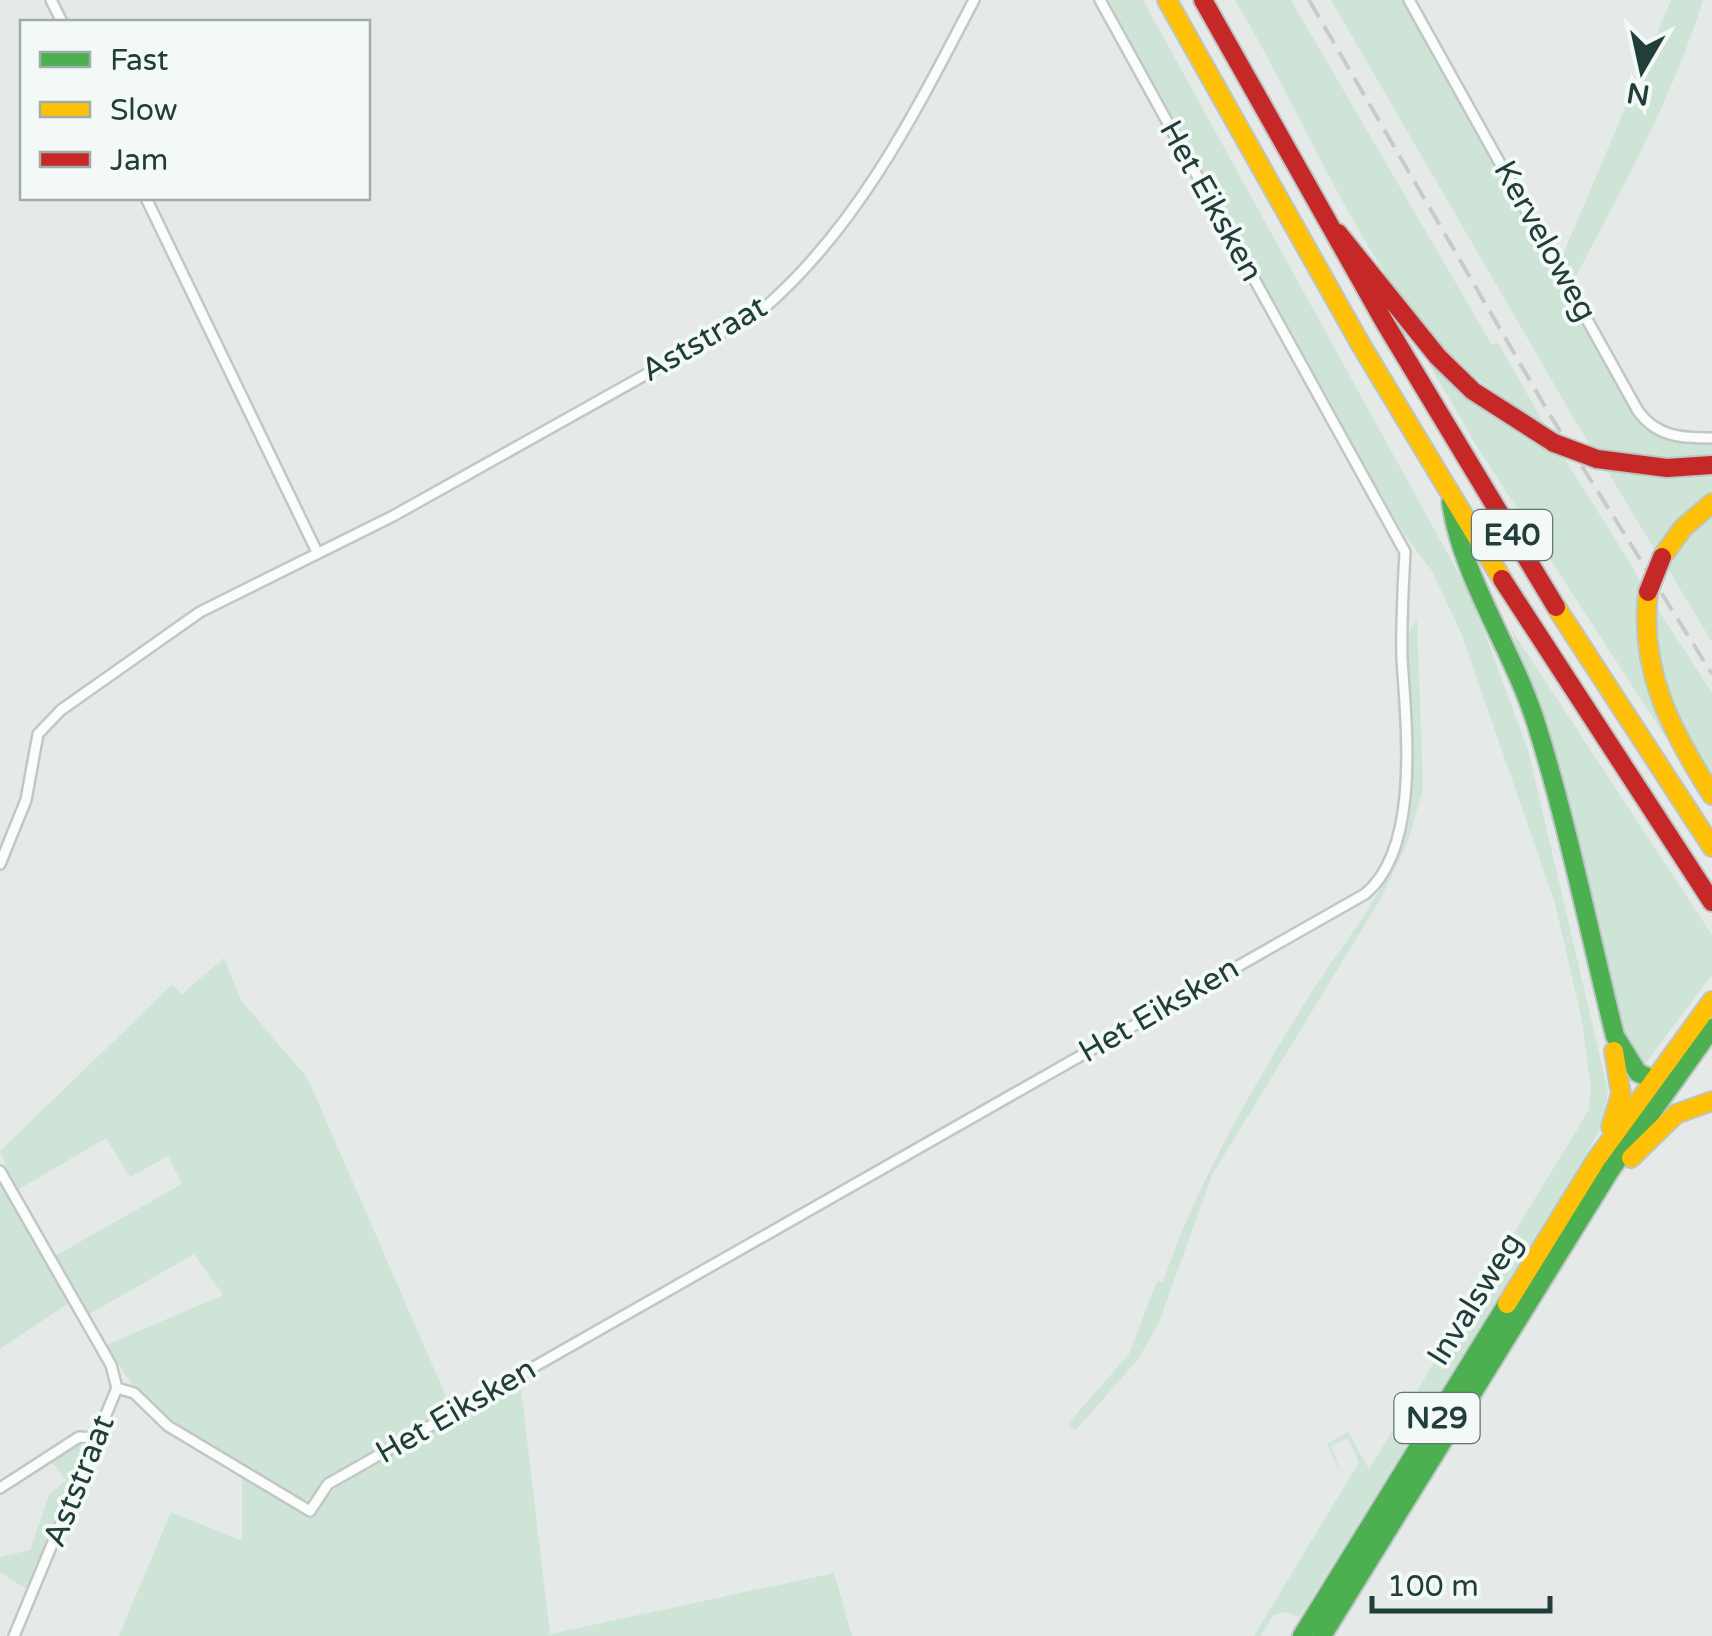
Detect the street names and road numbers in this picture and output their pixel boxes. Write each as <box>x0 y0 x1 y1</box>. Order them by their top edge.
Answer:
street label: Het Eiksken <box>1151 114 1271 288</box>
street label: Kerveloweg <box>1485 154 1605 328</box>
street label: Aststraat <box>634 288 774 390</box>
road number: E40 <box>1472 510 1552 560</box>
street label: Het Eiksken <box>1072 949 1246 1071</box>
street label: Invalsweg <box>1419 1226 1531 1372</box>
street label: Het Eiksken <box>369 1350 543 1472</box>
road number: N29 <box>1394 1393 1480 1443</box>
street label: Aststraat <box>35 1410 123 1552</box>

